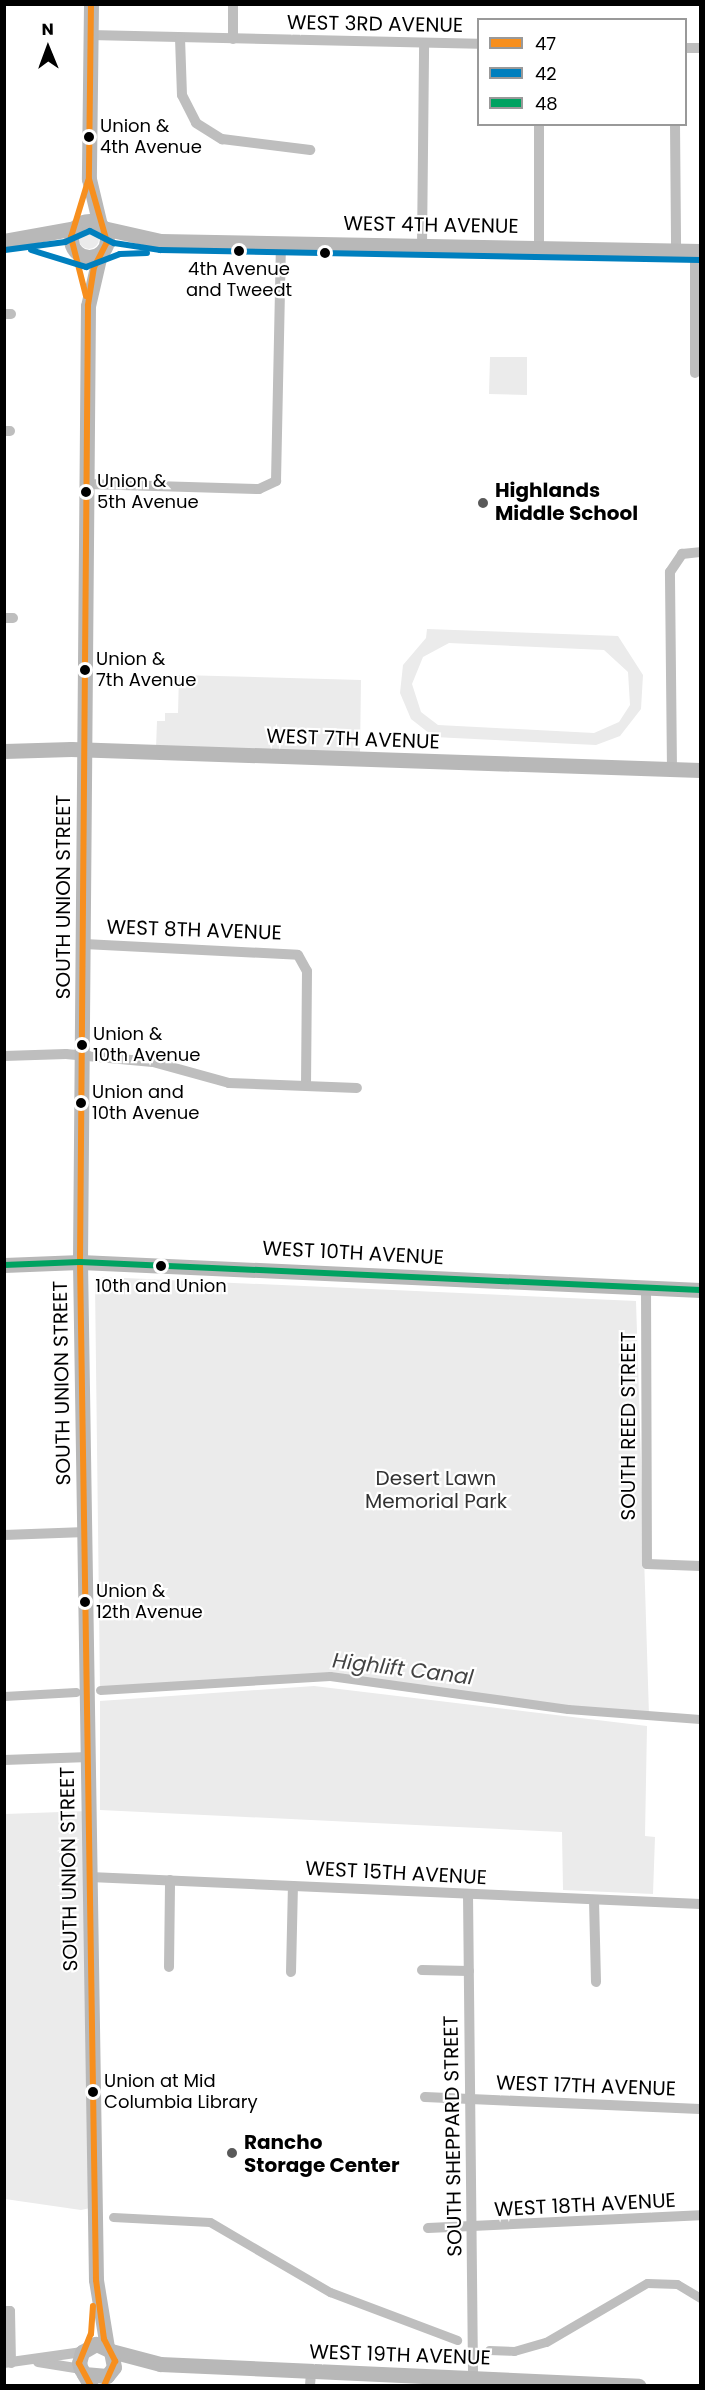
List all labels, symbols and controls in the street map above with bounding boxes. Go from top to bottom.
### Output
street label: WEST 3RD AVENUE [287,10,463,38]
north arrow [18,18,78,78]
text: N [41,18,54,41]
legend [477,18,687,126]
text: 47 [535,31,556,56]
text: 42 [535,61,557,86]
text: 48 [535,91,558,116]
place label: Union & 4th Avenue [100,116,202,158]
marker: Union & 4th Avenue [83,131,95,143]
street label: WEST 4TH AVENUE [343,211,519,239]
marker: 4th Avenue and Tweedt [233,245,245,257]
unlabelled marker [319,247,331,259]
place label: 4th Avenue and Tweedt [186,259,292,302]
place label: Union & 5th Avenue [97,471,199,514]
place label: Highlands Middle School [495,479,638,526]
marker: Union & 5th Avenue [80,486,92,498]
marker: Highlands Middle School [476,496,490,510]
place label: Union & 7th Avenue [96,649,196,692]
marker: Union & 7th Avenue [79,664,91,676]
street label: WEST 7TH AVENUE [266,724,440,754]
street label: SOUTH UNION STREET [51,795,75,999]
street label: WEST 8TH AVENUE [106,915,282,945]
place label: Union & 10th Avenue [93,1024,201,1066]
marker: Union & 10th Avenue [76,1039,88,1051]
place label: Union and 10th Avenue [92,1082,200,1124]
marker: Union and 10th Avenue [75,1097,87,1109]
street label: WEST 10TH AVENUE [262,1236,444,1270]
marker: 10th and Union [155,1260,167,1272]
place label: 10th and Union [95,1275,227,1297]
street label: SOUTH UNION STREET [48,1280,76,1486]
street label: SOUTH REED STREET [616,1331,640,1521]
park label: Desert Lawn Memorial Park [365,1467,507,1514]
place label: Union & 12th Avenue [96,1581,203,1624]
marker: Union & 12th Avenue [79,1596,91,1608]
water label: Highlift Canal [331,1648,475,1690]
street label: SOUTH UNION STREET [55,1766,83,1972]
street label: WEST 15TH AVENUE [305,1856,487,1890]
street label: SOUTH SHEPPARD STREET [439,2015,467,2257]
place label: Union at Mid Columbia Library [104,2071,258,2114]
street label: WEST 17TH AVENUE [496,2071,676,2101]
marker: Union at Mid Columbia Library [87,2086,99,2098]
place label: Rancho Storage Center [244,2130,399,2177]
marker: Rancho Storage Center [225,2146,239,2160]
street label: WEST 18TH AVENUE [494,2188,676,2222]
street label: WEST 19TH AVENUE [309,2340,491,2370]

